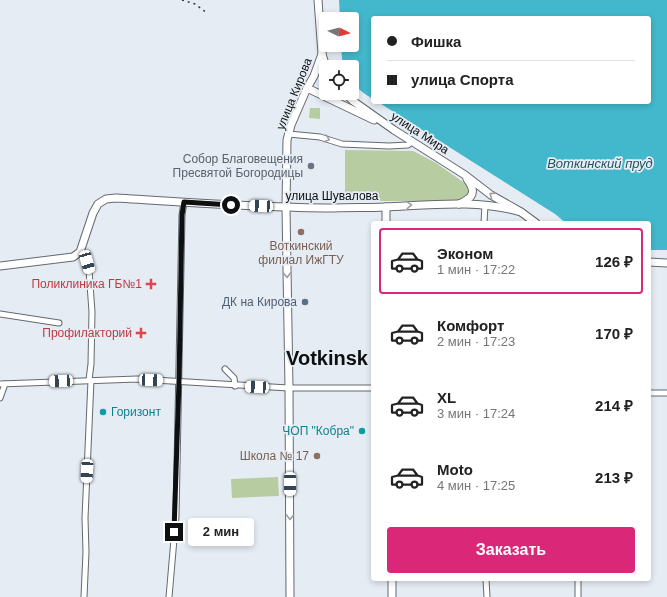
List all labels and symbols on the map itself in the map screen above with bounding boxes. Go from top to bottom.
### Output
north arrow [319,12,359,52]
street label: улица Кирова [273,56,315,132]
street label: улица Мира [388,109,452,157]
one-way arrow [323,135,330,143]
place label: Собор Благовещения Пресвятой Богородицы [173,152,303,180]
water label: Воткинский пруд [547,156,653,171]
marker: Собор Благовещения Пресвятой Богородицы [306,161,316,171]
street label: улица Шувалова [286,189,379,203]
one-way arrow [489,192,496,200]
route start [222,196,240,214]
car [249,199,273,213]
one-way arrow [406,201,412,210]
marker: Воткинский филиал ИжГТУ [296,227,306,237]
place label: Воткинский филиал ИжГТУ [258,239,344,267]
car [78,249,96,275]
one-way arrow [283,272,292,278]
place label: Поликлиника ГБ№1 [31,277,142,291]
marker: Поликлиника ГБ№1 [145,278,157,290]
place label: ДК на Кирова [222,295,297,309]
marker: ДК на Кирова [300,297,310,307]
place label: Профилакторий [42,326,132,340]
marker: Профилакторий [135,327,147,339]
district label: Votkinsk [286,347,369,369]
car [49,374,73,388]
car [139,374,163,386]
car [245,380,269,394]
place label: Горизонт [111,405,161,419]
marker: Горизонт [98,407,108,417]
place label: ЧОП "Кобра" [282,424,354,438]
marker: ЧОП "Кобра" [357,426,367,436]
place label: Школа № 17 [240,449,309,463]
marker: Школа № 17 [312,451,322,461]
car [80,459,94,483]
car [284,472,296,496]
one-way arrow [286,514,294,520]
callout: 2 мин [188,518,254,546]
route end [165,523,183,541]

